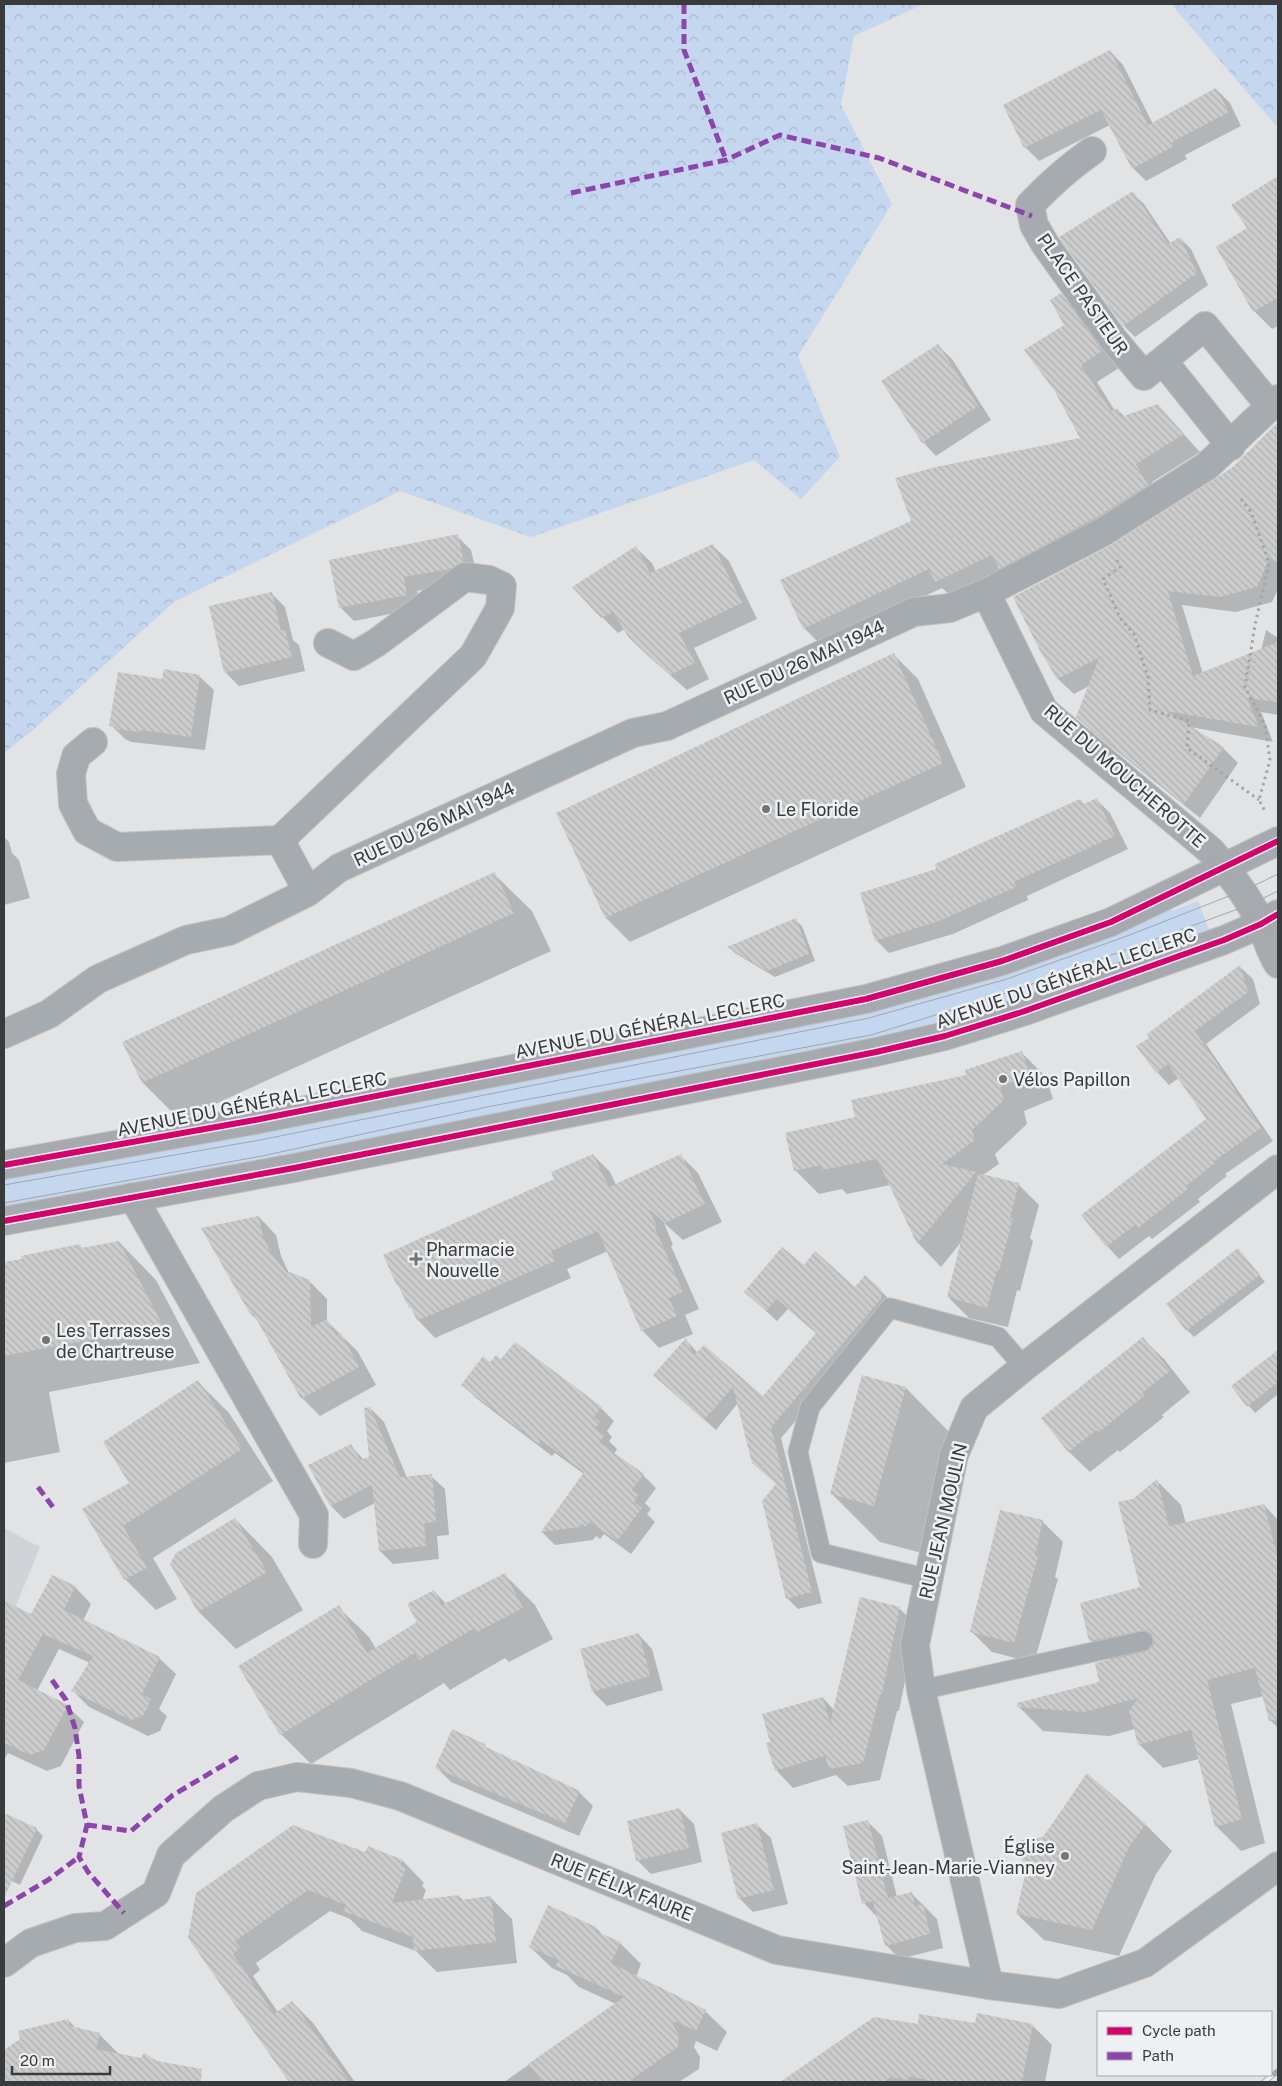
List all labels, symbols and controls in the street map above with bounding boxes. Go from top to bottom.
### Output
street label: PLACE PASTEUR [1033,229,1133,359]
street label: RUE DU 26 MAI 1944 [720,615,888,709]
street label: RUE DU MOUCHEROTTE [1040,700,1210,852]
street label: RUE DU 26 MAI 1944 [350,777,518,871]
place label: Le Floride [776,799,859,820]
marker: Le Floride [760,803,772,815]
street label: AVENUE DU GÉNÉRAL LECLERC [933,922,1199,1033]
street label: AVENUE DU GÉNÉRAL LECLERC [513,989,787,1062]
street label: AVENUE DU GÉNÉRAL LECLERC [115,1067,389,1140]
place label: Vélos Papillon [1013,1069,1130,1090]
marker: Vélos Papillon [997,1073,1009,1085]
place label: Pharmacie Nouvelle [426,1239,515,1281]
marker: Pharmacie Nouvelle [410,1253,422,1265]
place label: Les Terrasses de Chartreuse [56,1320,174,1362]
marker: Les Terrasses de Chartreuse [40,1334,52,1346]
street label: RUE JEAN MOULIN [915,1441,971,1601]
place label: Église Saint-Jean-Marie-Vianney [841,1835,1055,1878]
street label: RUE FÉLIX FAURE [548,1848,697,1925]
marker: Église Saint-Jean-Marie-Vianney [1059,1850,1071,1862]
legend [1097,2011,1272,2076]
text: Cycle path [1142,2022,1216,2039]
scale bar [12,2044,110,2076]
text: Path [1142,2047,1174,2064]
text: 20 m [20,2052,55,2069]

